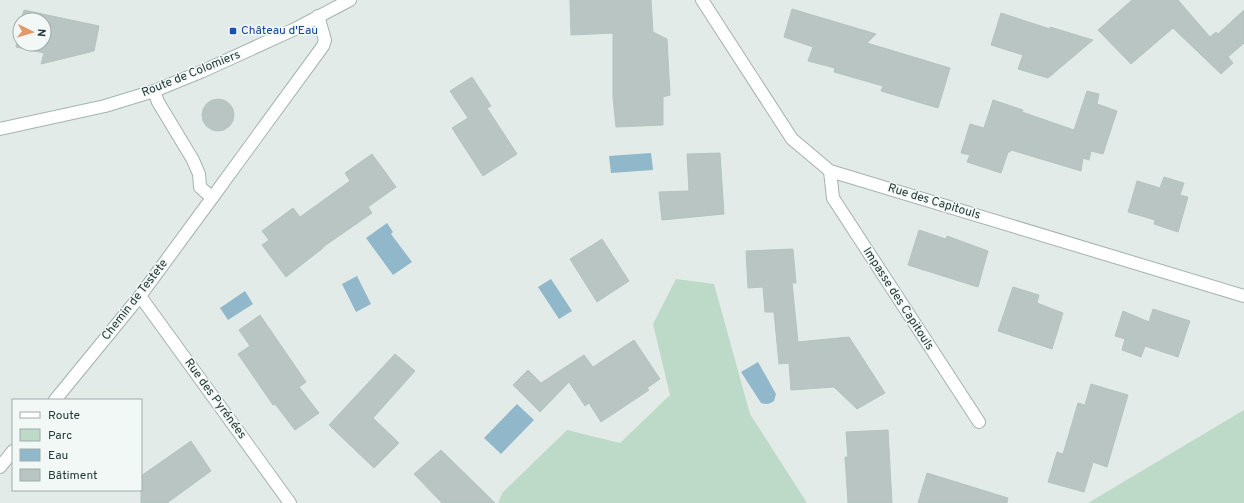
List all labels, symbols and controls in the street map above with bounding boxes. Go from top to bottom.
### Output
north arrow [12,12,52,52]
place label: Château d'Eau [241,23,318,39]
marker: Château d'Eau [228,26,238,36]
text: N [34,28,48,37]
street label: Route de Colomiers [139,47,243,101]
street label: Rue des Capitouls [886,180,982,224]
street label: Impasse des Capitouls [859,244,937,354]
street label: Chemin de Testete [98,256,172,344]
street label: Rue des Pyrénées [180,356,250,442]
legend [12,399,142,491]
text: Route [48,408,80,424]
text: Parc [48,428,72,444]
text: Eau [48,448,68,464]
text: Bâtiment [48,468,98,484]

